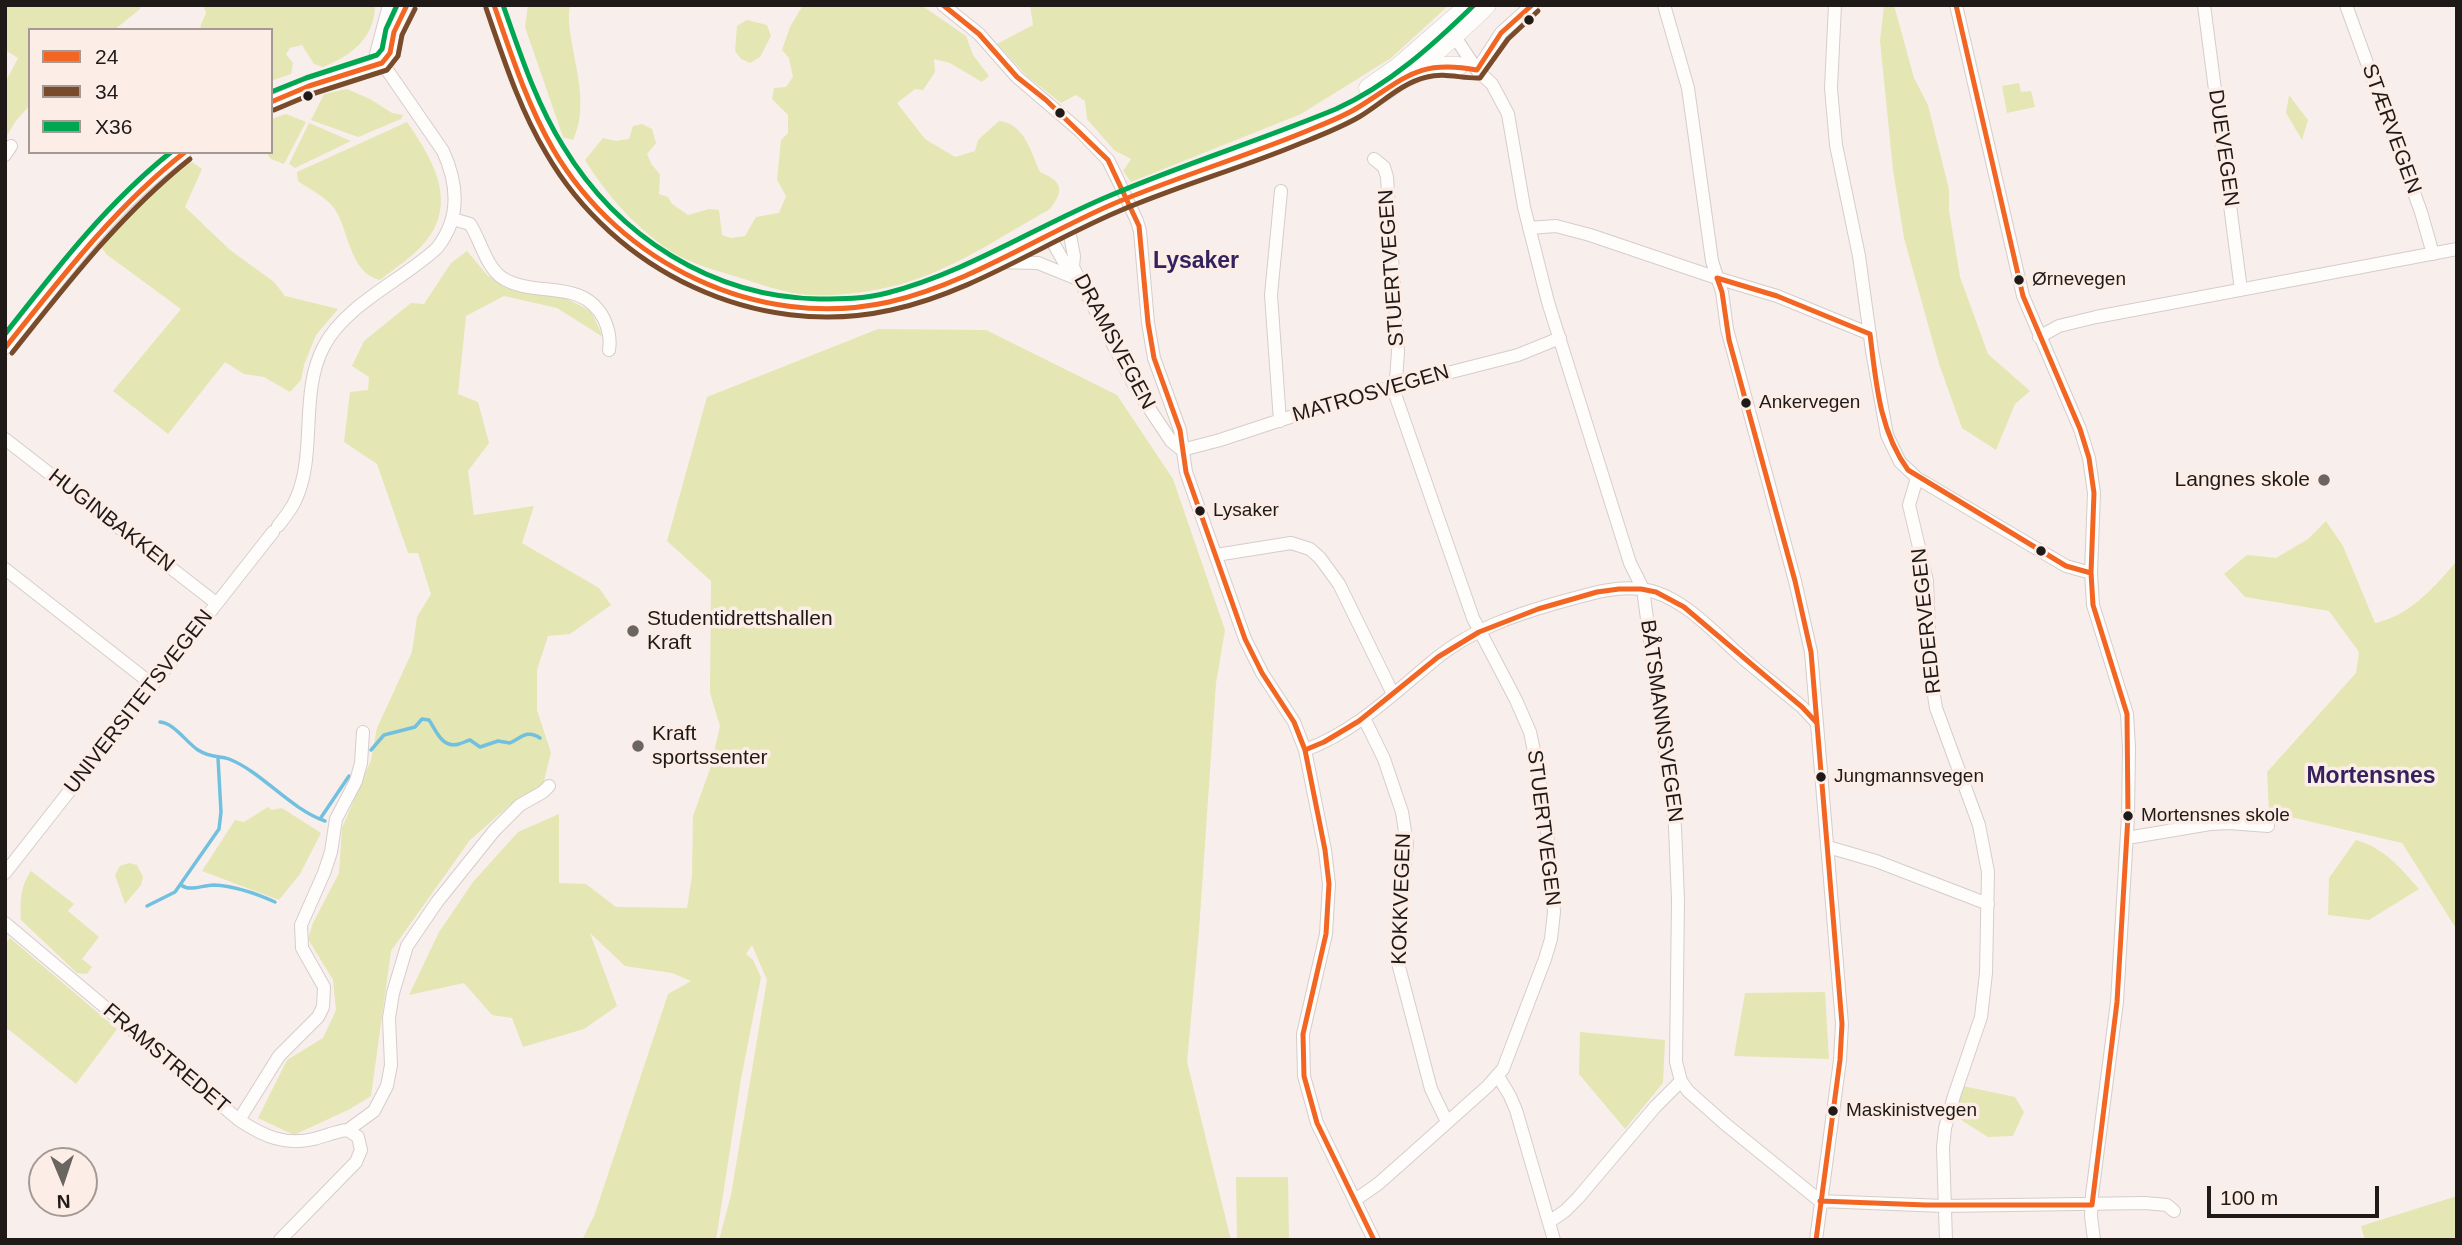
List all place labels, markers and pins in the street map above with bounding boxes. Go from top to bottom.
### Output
unlabelled marker [1522,13,1536,27]
unlabelled marker [301,89,315,103]
unlabelled marker [1053,106,1067,120]
place label: Ørnevegen [2032,269,2126,291]
marker: Ørnevegen [2012,273,2026,287]
place label: Ankervegen [1759,392,1860,414]
marker: Ankervegen [1739,396,1753,410]
place label: Langnes skole [2175,467,2310,493]
marker: Langnes skole [2316,472,2332,488]
place label: Lysaker [1213,500,1279,522]
marker: Lysaker [1193,504,1207,518]
unlabelled marker [2034,544,2048,558]
place label: Studentidrettshallen Kraft [647,606,833,656]
marker: Studentidrettshallen Kraft [625,623,641,639]
place label: Kraft sportssenter [652,721,768,771]
marker: Kraft sportssenter [630,738,646,754]
place label: Jungmannsvegen [1834,766,1984,788]
marker: Jungmannsvegen [1814,770,1828,784]
place label: Mortensnes skole [2141,805,2290,827]
marker: Mortensnes skole [2121,809,2135,823]
place label: Maskinistvegen [1846,1100,1977,1122]
marker: Maskinistvegen [1826,1104,1840,1118]

